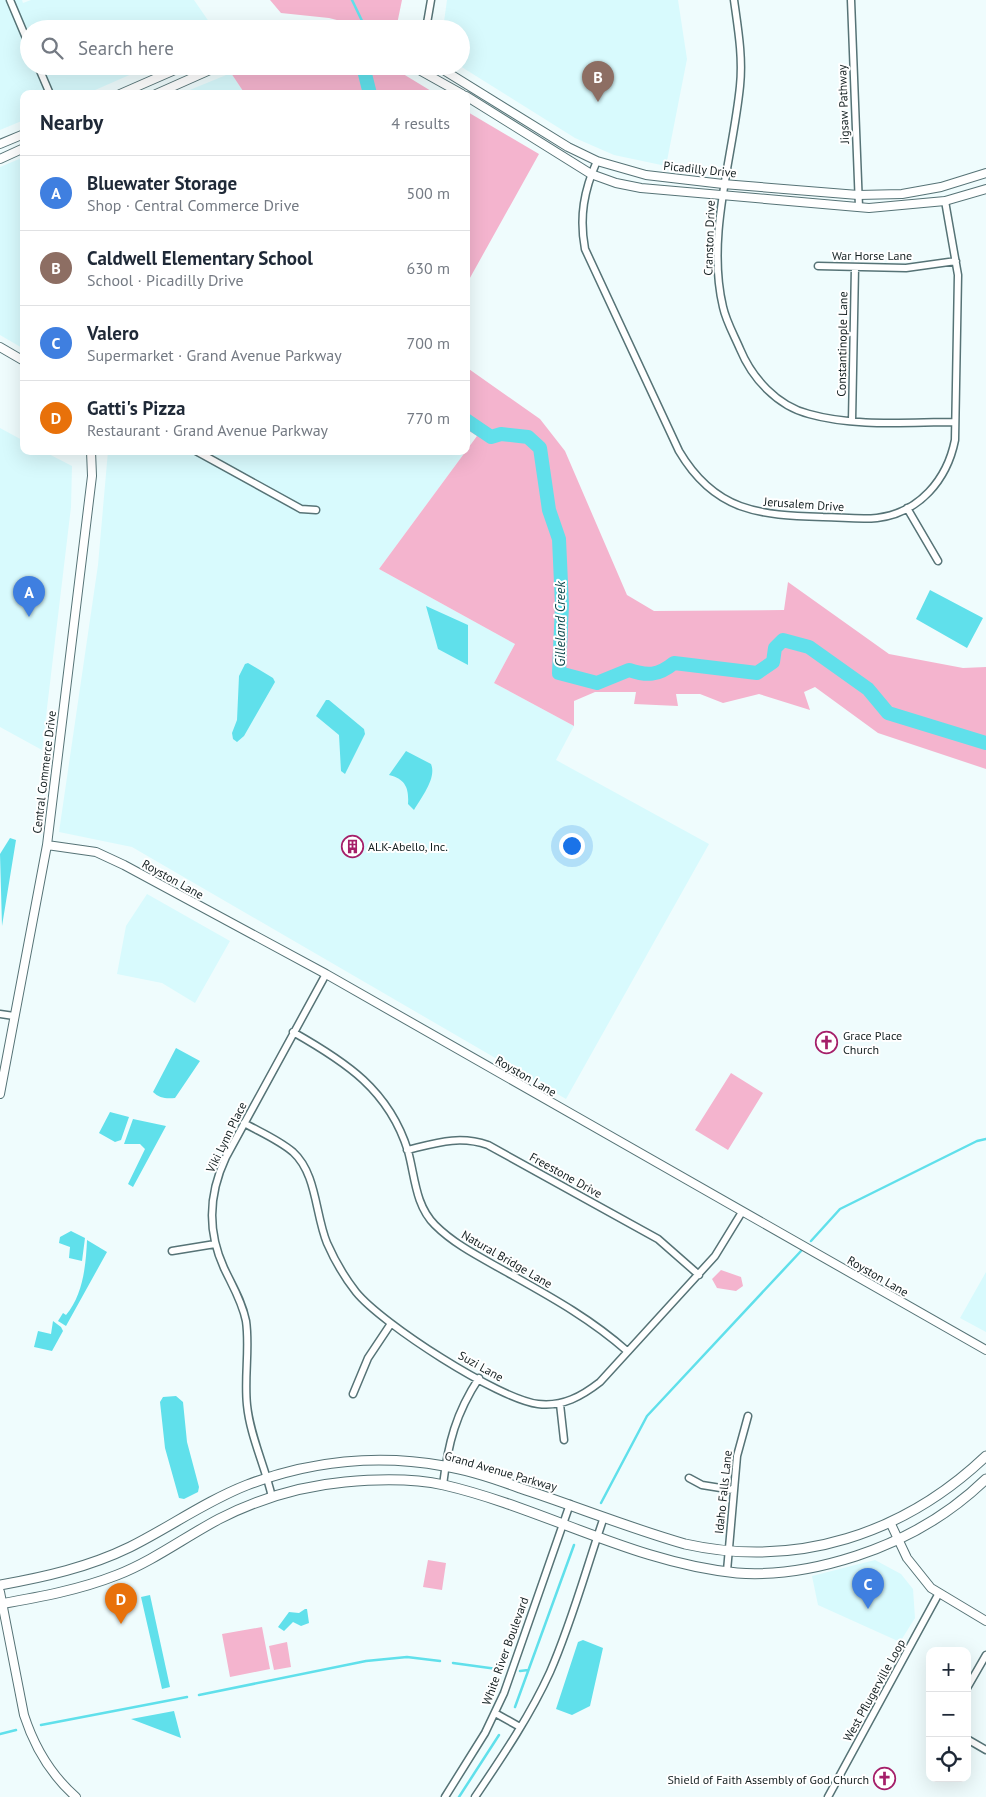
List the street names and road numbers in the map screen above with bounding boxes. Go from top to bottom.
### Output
street label: Jigsaw Pathway [834,64,852,145]
street label: Picadilly Drive [663,158,737,180]
street label: Cranston Drive [700,200,718,276]
street label: War Horse Lane [832,248,912,263]
street label: Constantinople Lane [834,291,850,397]
street label: Jerusalem Drive [762,494,845,514]
street label: Central Commerce Drive [29,710,59,834]
street label: Royston Lane [140,856,206,902]
street label: Royston Lane [493,1052,559,1100]
street label: Viki Lynn Place [202,1099,250,1176]
street label: Freestone Drive [527,1149,605,1201]
street label: Natural Bridge Lane [459,1227,555,1291]
street label: Royston Lane [845,1252,911,1300]
street label: Suzi Lane [456,1348,506,1384]
street label: Grand Avenue Parkway [443,1448,559,1494]
street label: Idaho Falls Lane [711,1449,735,1535]
street label: White River Boulevard [478,1595,532,1707]
street label: West Pflugerville Loop [840,1636,908,1744]

